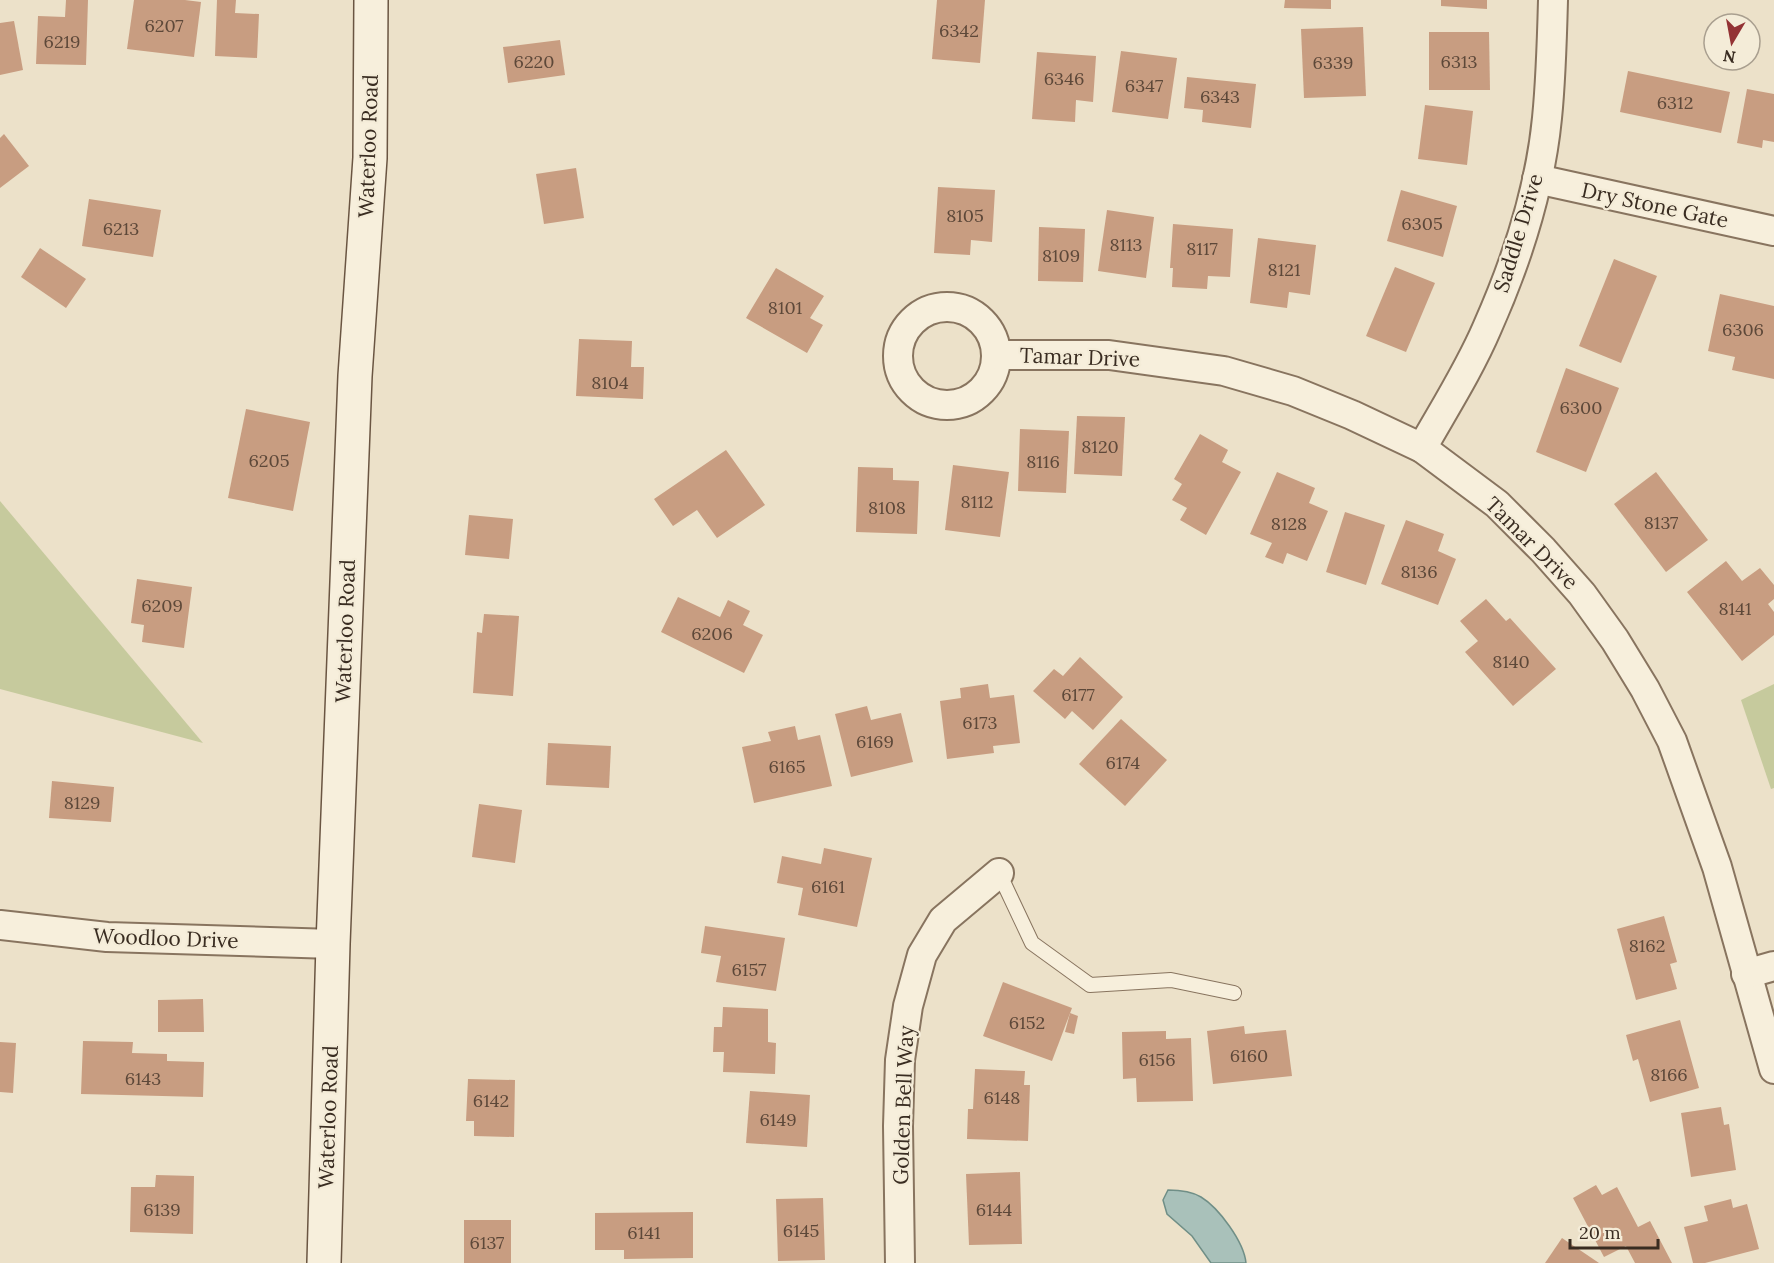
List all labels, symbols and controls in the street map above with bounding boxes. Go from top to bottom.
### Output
north arrow [1702,12,1762,72]
house number: 6207 [144,14,184,37]
house number: 6342 [939,19,979,42]
house number: 6219 [43,30,81,53]
text: N [1722,46,1737,68]
house number: 6220 [514,50,554,73]
house number: 6313 [1440,50,1478,73]
house number: 6339 [1313,51,1353,74]
house number: 6346 [1044,67,1084,90]
street label: Waterloo Road [352,74,384,218]
house number: 6347 [1125,74,1163,97]
house number: 6343 [1200,85,1240,108]
house number: 6312 [1657,91,1693,114]
street label: Saddle Drive [1487,170,1549,296]
street label: Dry Stone Gate [1579,176,1731,234]
house number: 8105 [946,204,984,227]
house number: 6305 [1401,212,1443,235]
house number: 6213 [103,217,139,240]
house number: 8113 [1109,233,1143,256]
house number: 8117 [1186,237,1218,260]
house number: 8109 [1042,244,1080,267]
house number: 8121 [1268,258,1300,281]
house number: 8101 [768,296,802,319]
house number: 6306 [1722,318,1764,341]
street label: Tamar Drive [1019,341,1141,373]
house number: 8104 [591,371,629,394]
house number: 6300 [1560,396,1602,419]
house number: 8120 [1081,435,1119,458]
house number: 6205 [248,449,290,472]
house number: 8116 [1026,450,1060,473]
house number: 8112 [961,490,993,513]
street label: Tamar Drive [1480,491,1584,595]
house number: 8108 [868,496,906,519]
house number: 8137 [1644,511,1678,534]
house number: 8128 [1271,512,1307,535]
street label: Waterloo Road [329,559,361,703]
house number: 8136 [1400,560,1438,583]
house number: 6209 [141,594,183,617]
house number: 8141 [1719,597,1751,620]
house number: 6206 [691,622,733,645]
house number: 8140 [1492,650,1530,673]
house number: 6177 [1061,683,1095,706]
house number: 6173 [962,711,998,734]
house number: 6169 [856,730,894,753]
house number: 6174 [1106,751,1141,774]
house number: 6165 [768,755,806,778]
house number: 8129 [64,791,100,814]
house number: 6161 [811,875,845,898]
street label: Woodloo Drive [93,922,239,954]
house number: 8162 [1629,934,1665,957]
house number: 6157 [731,958,767,981]
house number: 6152 [1009,1011,1045,1034]
street label: Golden Bell Way [887,1025,919,1185]
house number: 6160 [1230,1044,1268,1067]
street label: Waterloo Road [312,1045,344,1189]
house number: 6156 [1138,1048,1176,1071]
house number: 8166 [1650,1063,1688,1086]
house number: 6143 [125,1067,161,1090]
house number: 6148 [984,1086,1020,1109]
house number: 6142 [473,1089,509,1112]
house number: 6149 [759,1108,797,1131]
house number: 6139 [143,1198,181,1221]
house number: 6144 [976,1198,1012,1221]
scale bar [1570,1212,1658,1250]
house number: 6145 [783,1219,819,1242]
house number: 6141 [627,1221,661,1244]
text: 20 m [1579,1221,1621,1244]
house number: 6137 [470,1231,504,1254]

